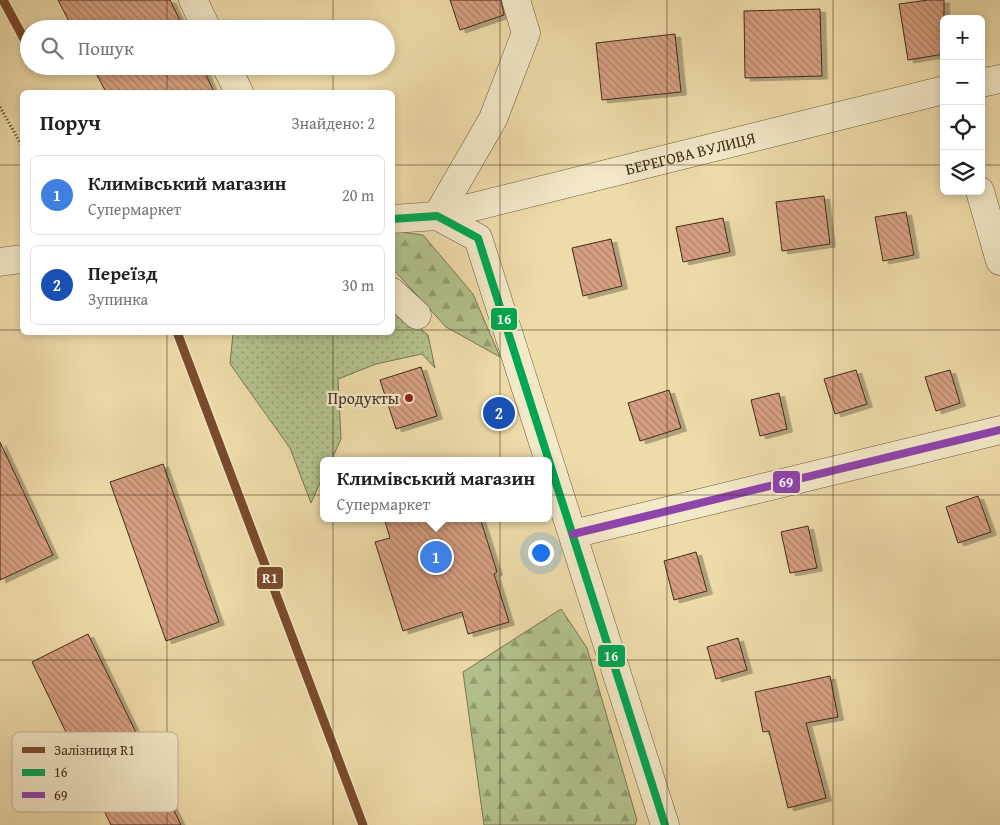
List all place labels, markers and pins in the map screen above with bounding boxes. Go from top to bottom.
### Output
place label: Продукты [328,386,399,410]
marker: Продукты [403,392,415,404]
pin: 2 [483,394,515,432]
pin: 1 [420,538,452,576]

